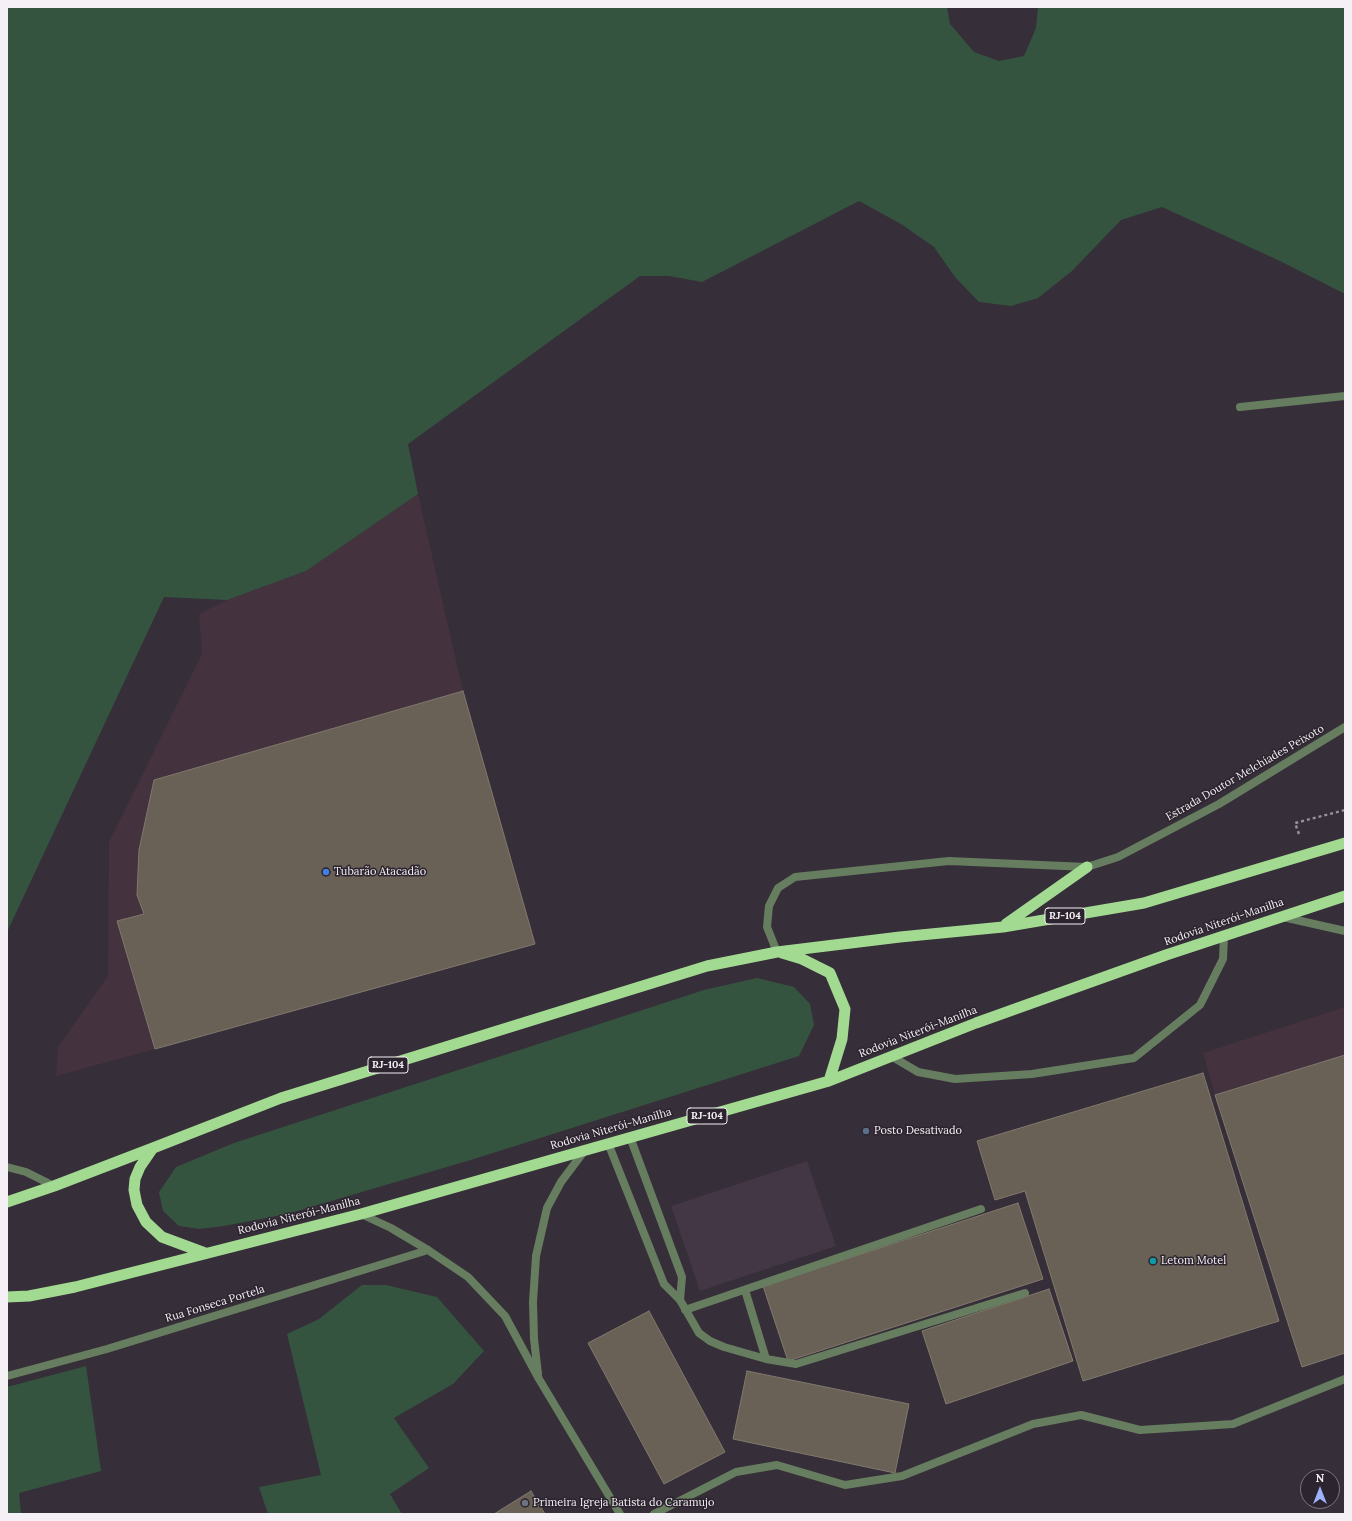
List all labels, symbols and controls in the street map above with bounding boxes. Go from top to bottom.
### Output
street label: Estrada Doutor Melchíades Peixoto [1164,722,1326,824]
place label: Tubarão Atacadão [334,865,426,879]
marker: Tubarão Atacadão [321,867,331,877]
street label: Rodovia Niterói-Manilha [1163,895,1285,949]
road number: RJ-104 [1045,908,1085,924]
street label: Rodovia Niterói-Manilha [857,1003,979,1061]
road number: RJ-104 [368,1057,408,1073]
street label: Rodovia Niterói-Manilha [549,1105,673,1153]
road number: RJ-104 [687,1108,727,1124]
place label: Posto Desativado [874,1124,962,1138]
marker: Posto Desativado [861,1126,871,1136]
street label: Rodovia Niterói-Manilha [237,1194,361,1238]
place label: Letom Motel [1161,1254,1226,1268]
marker: Letom Motel [1148,1256,1158,1266]
street label: Rua Fonseca Portela [164,1283,266,1325]
north arrow [1300,1469,1340,1509]
text: N [1316,1471,1324,1485]
place label: Primeira Igreja Batista do Caramujo [533,1496,714,1510]
marker: Primeira Igreja Batista do Caramujo [520,1498,530,1508]

